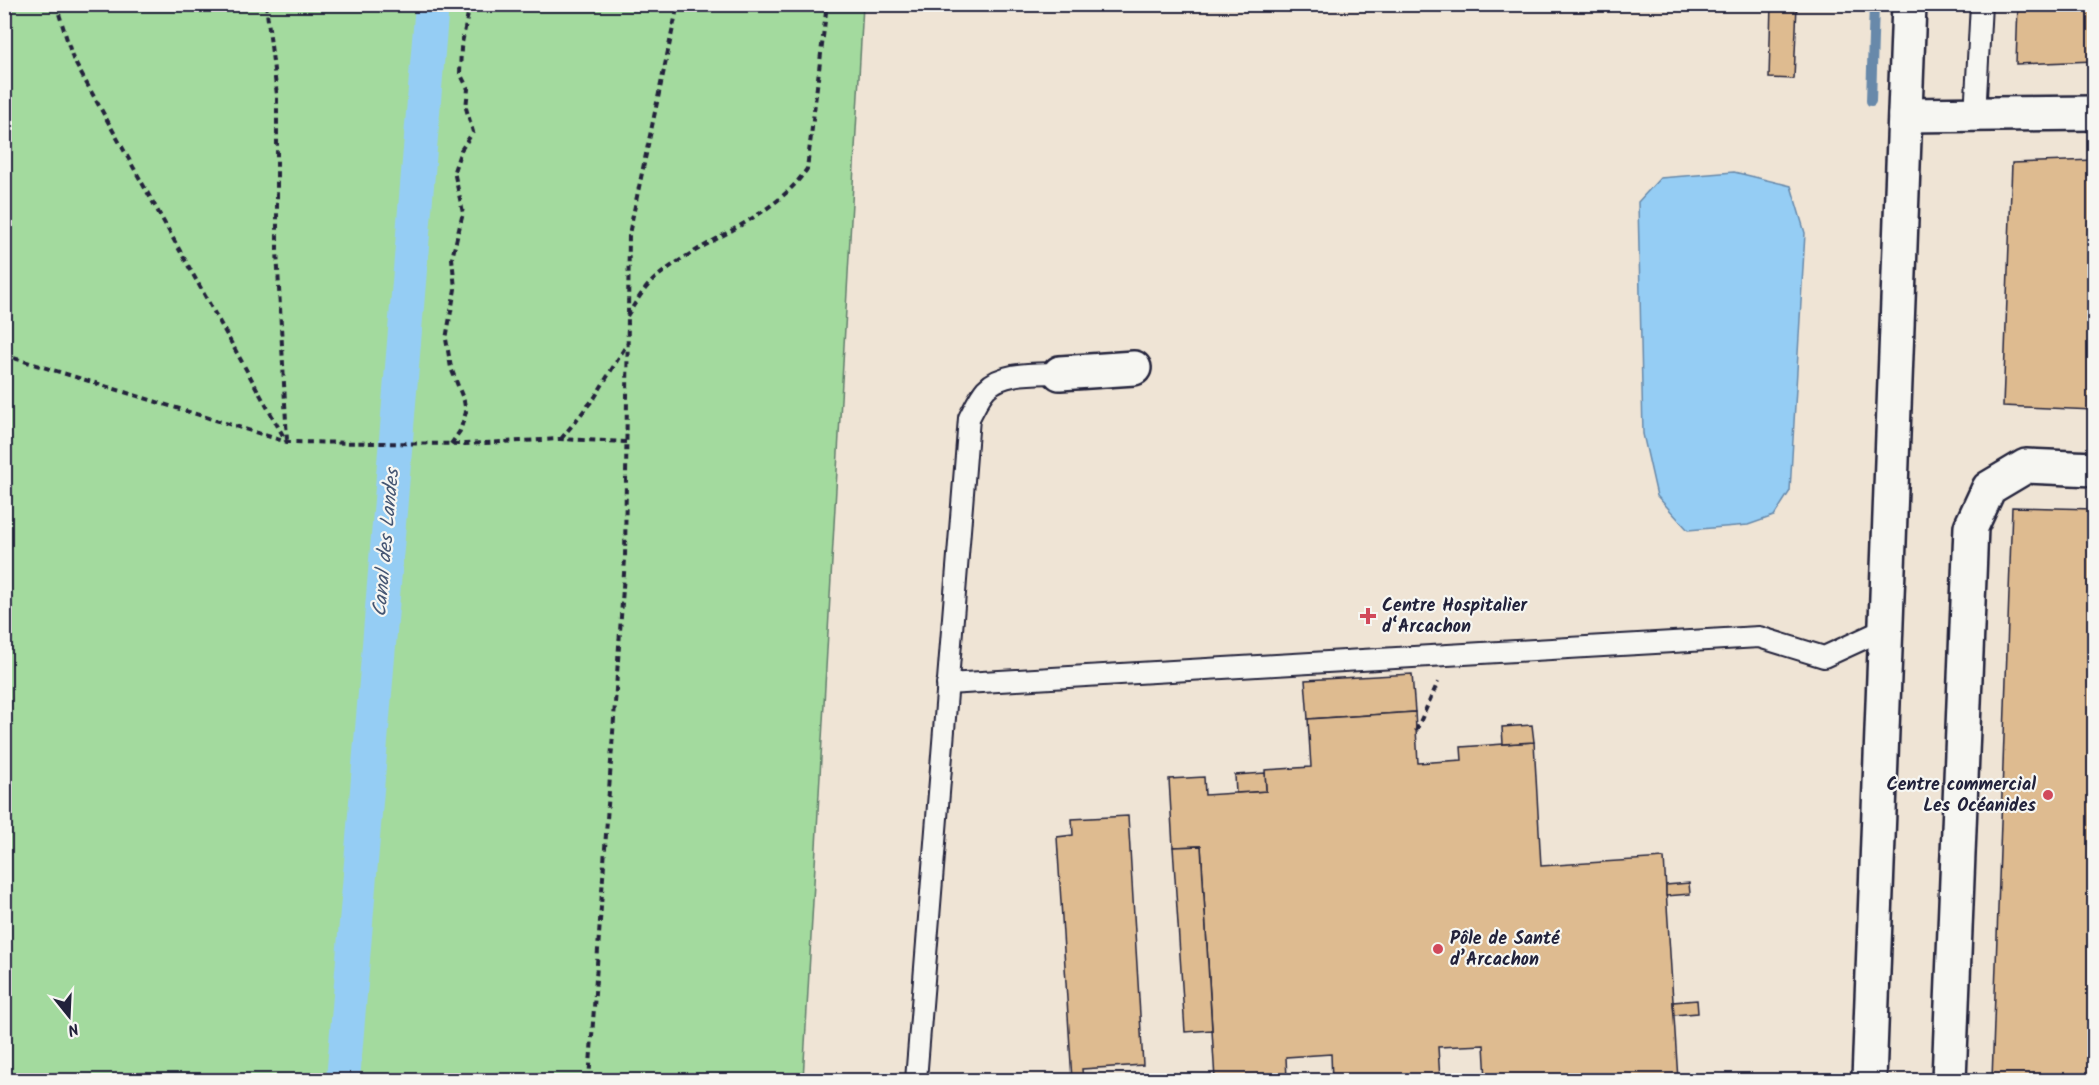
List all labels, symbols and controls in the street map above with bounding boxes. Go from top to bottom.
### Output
water label: Canal des Landes [365,465,410,618]
place label: Centre Hospitalier d‘Arcachon [1382,592,1528,642]
marker: Centre Hospitalier d‘Arcachon [1359,607,1377,625]
place label: Centre commercial Les Océanides [1887,771,2037,821]
marker: Centre commercial Les Océanides [2041,788,2055,802]
place label: Pôle de Santé d’Arcachon [1450,925,1560,975]
marker: Pôle de Santé d’Arcachon [1431,942,1445,956]
north arrow [39,986,99,1046]
text: N [65,1015,82,1042]

